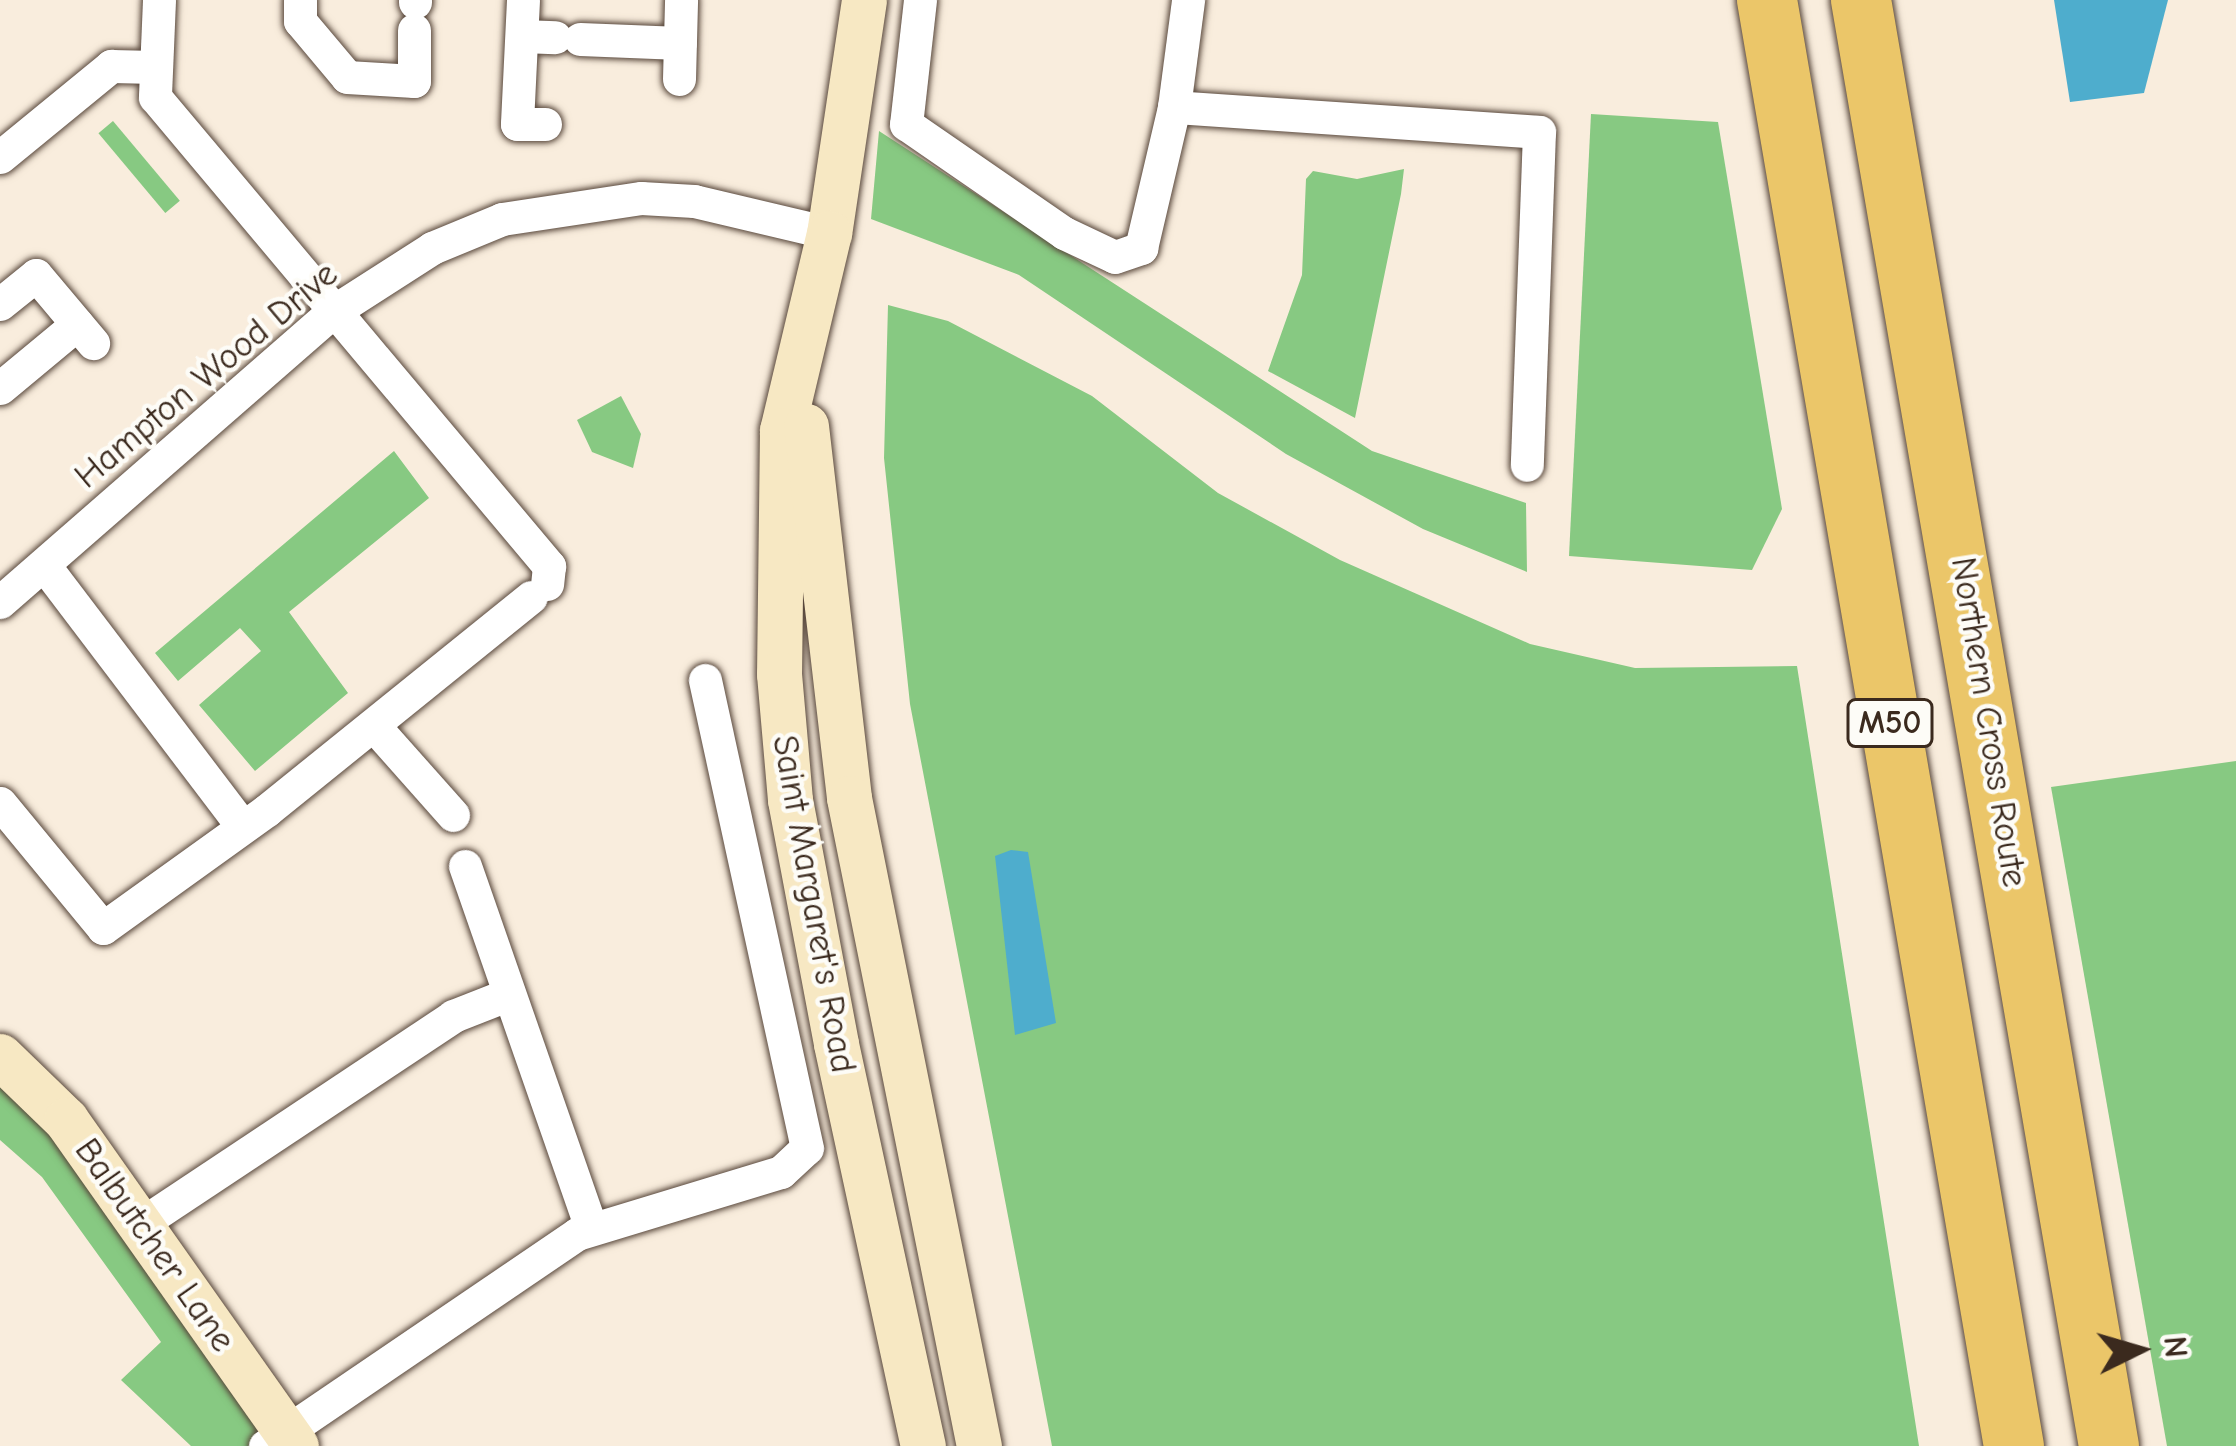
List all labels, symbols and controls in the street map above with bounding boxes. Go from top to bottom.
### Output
street label: Hampton Wood Drive [66,252,346,498]
street label: Northern Cross Route [1942,554,2036,890]
road number: M50 [1845,696,1935,750]
street label: Saint Margaret's Road [763,732,865,1076]
street label: Balbutcher Lane [65,1130,245,1360]
north arrow [2080,1290,2200,1410]
text: N [2156,1334,2196,1359]

